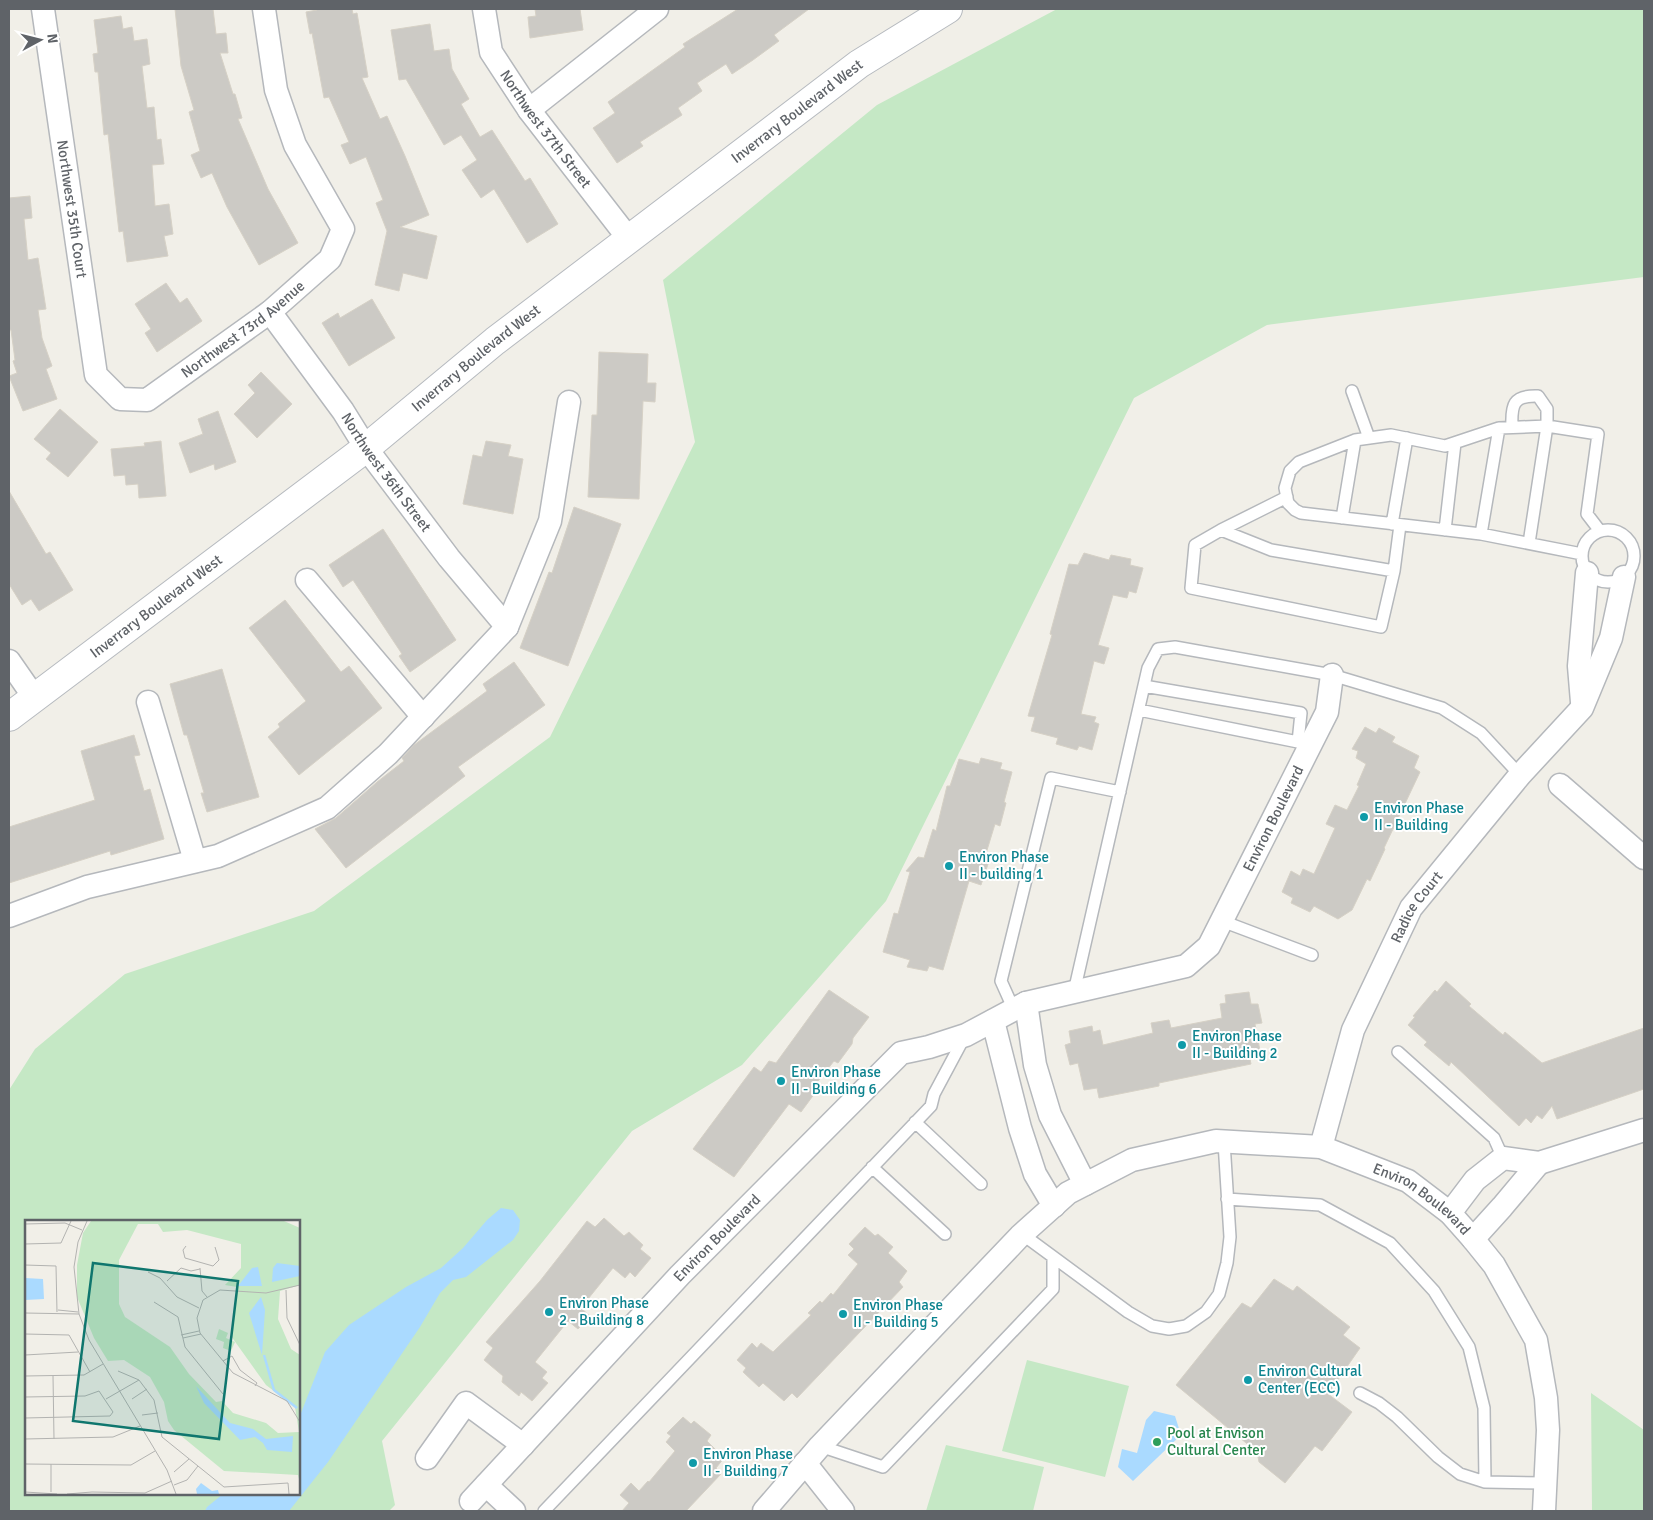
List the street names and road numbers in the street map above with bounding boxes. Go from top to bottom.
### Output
street label: Inverrary Boulevard West [728,55,866,167]
street label: Northwest 37th Street [496,66,595,192]
street label: Northwest 35th Court [53,139,91,279]
street label: Northwest 73rd Avenue [178,277,308,382]
street label: Inverrary Boulevard West [408,301,544,416]
street label: Northwest 36th Street [337,409,435,535]
street label: Inverrary Boulevard West [86,551,226,662]
street label: Environ Boulevard [1239,763,1307,875]
street label: Radice Court [1387,868,1446,946]
street label: Environ Boulevard [1370,1159,1474,1239]
street label: Environ Boulevard [669,1190,764,1285]

